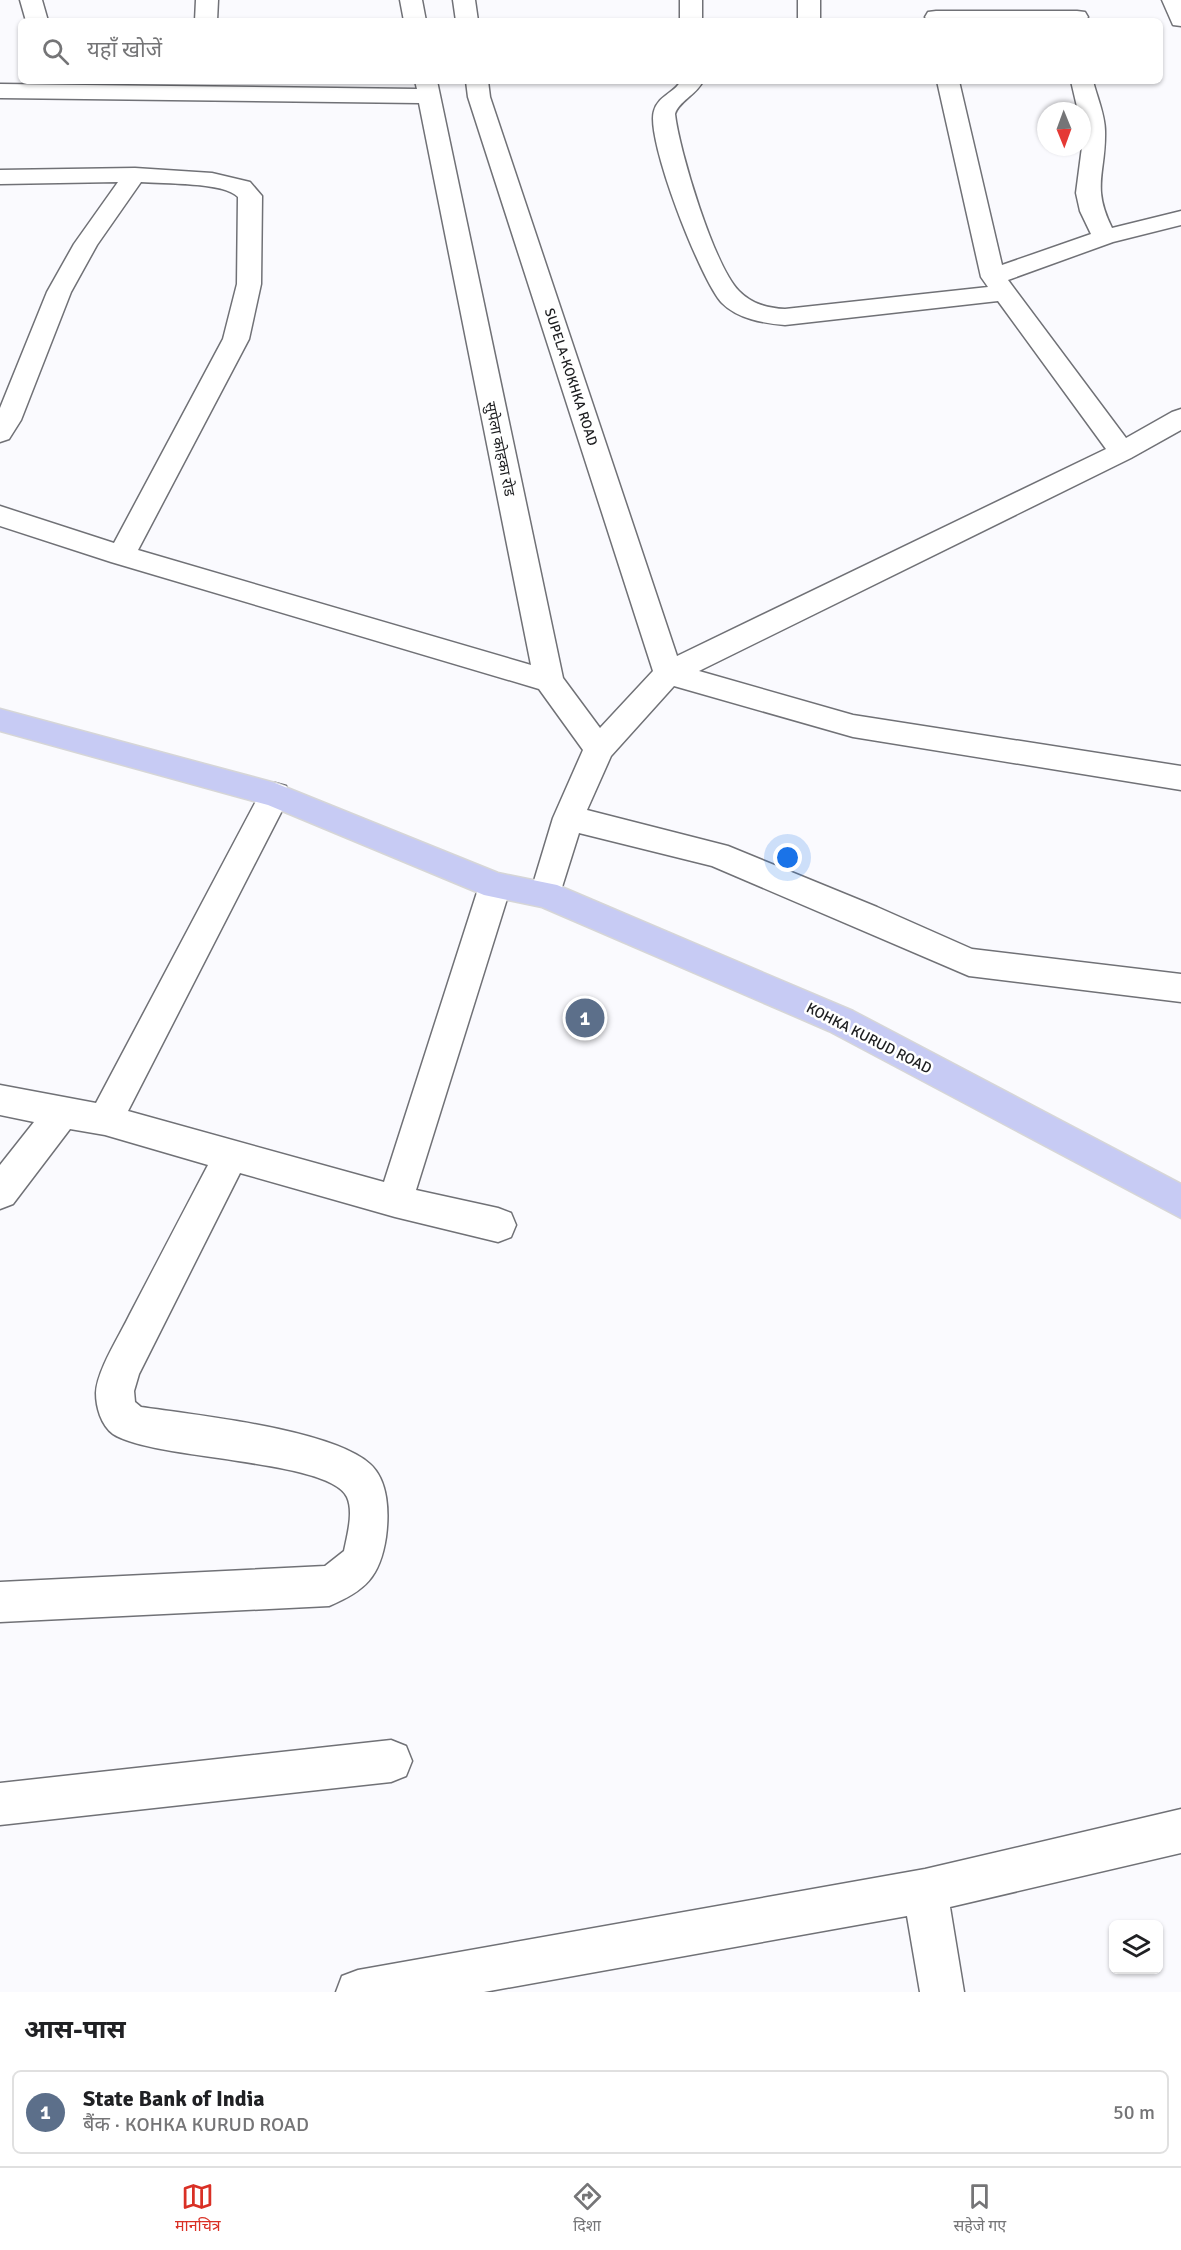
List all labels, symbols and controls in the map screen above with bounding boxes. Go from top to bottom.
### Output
search box [18,18,1163,84]
icon: search [39,35,72,68]
text: यहाँ खोजें [87,36,162,63]
north arrow [1037,102,1091,156]
street label: SUPELA-KOKHKA ROAD [541,306,601,448]
street label: सुपेला कोहका रोड [480,400,519,499]
your location [773,843,802,872]
pin: 1 [566,996,604,1040]
street label: KOHKA KURUD ROAD [803,999,935,1077]
map controls [1109,1920,1163,1974]
button: layers [1109,1920,1163,1974]
text: आस-पास [24,2014,126,2046]
text: State Bank of India [83,2085,265,2112]
text: 1 [40,2100,51,2125]
text: 50 m [1113,2100,1155,2125]
text: बैंक · KOHKA KURUD ROAD [83,2112,309,2137]
tab: मानचित्र [175,2180,221,2238]
tab: दिशा [571,2180,604,2238]
tab: सहेजे गए [953,2180,1006,2238]

